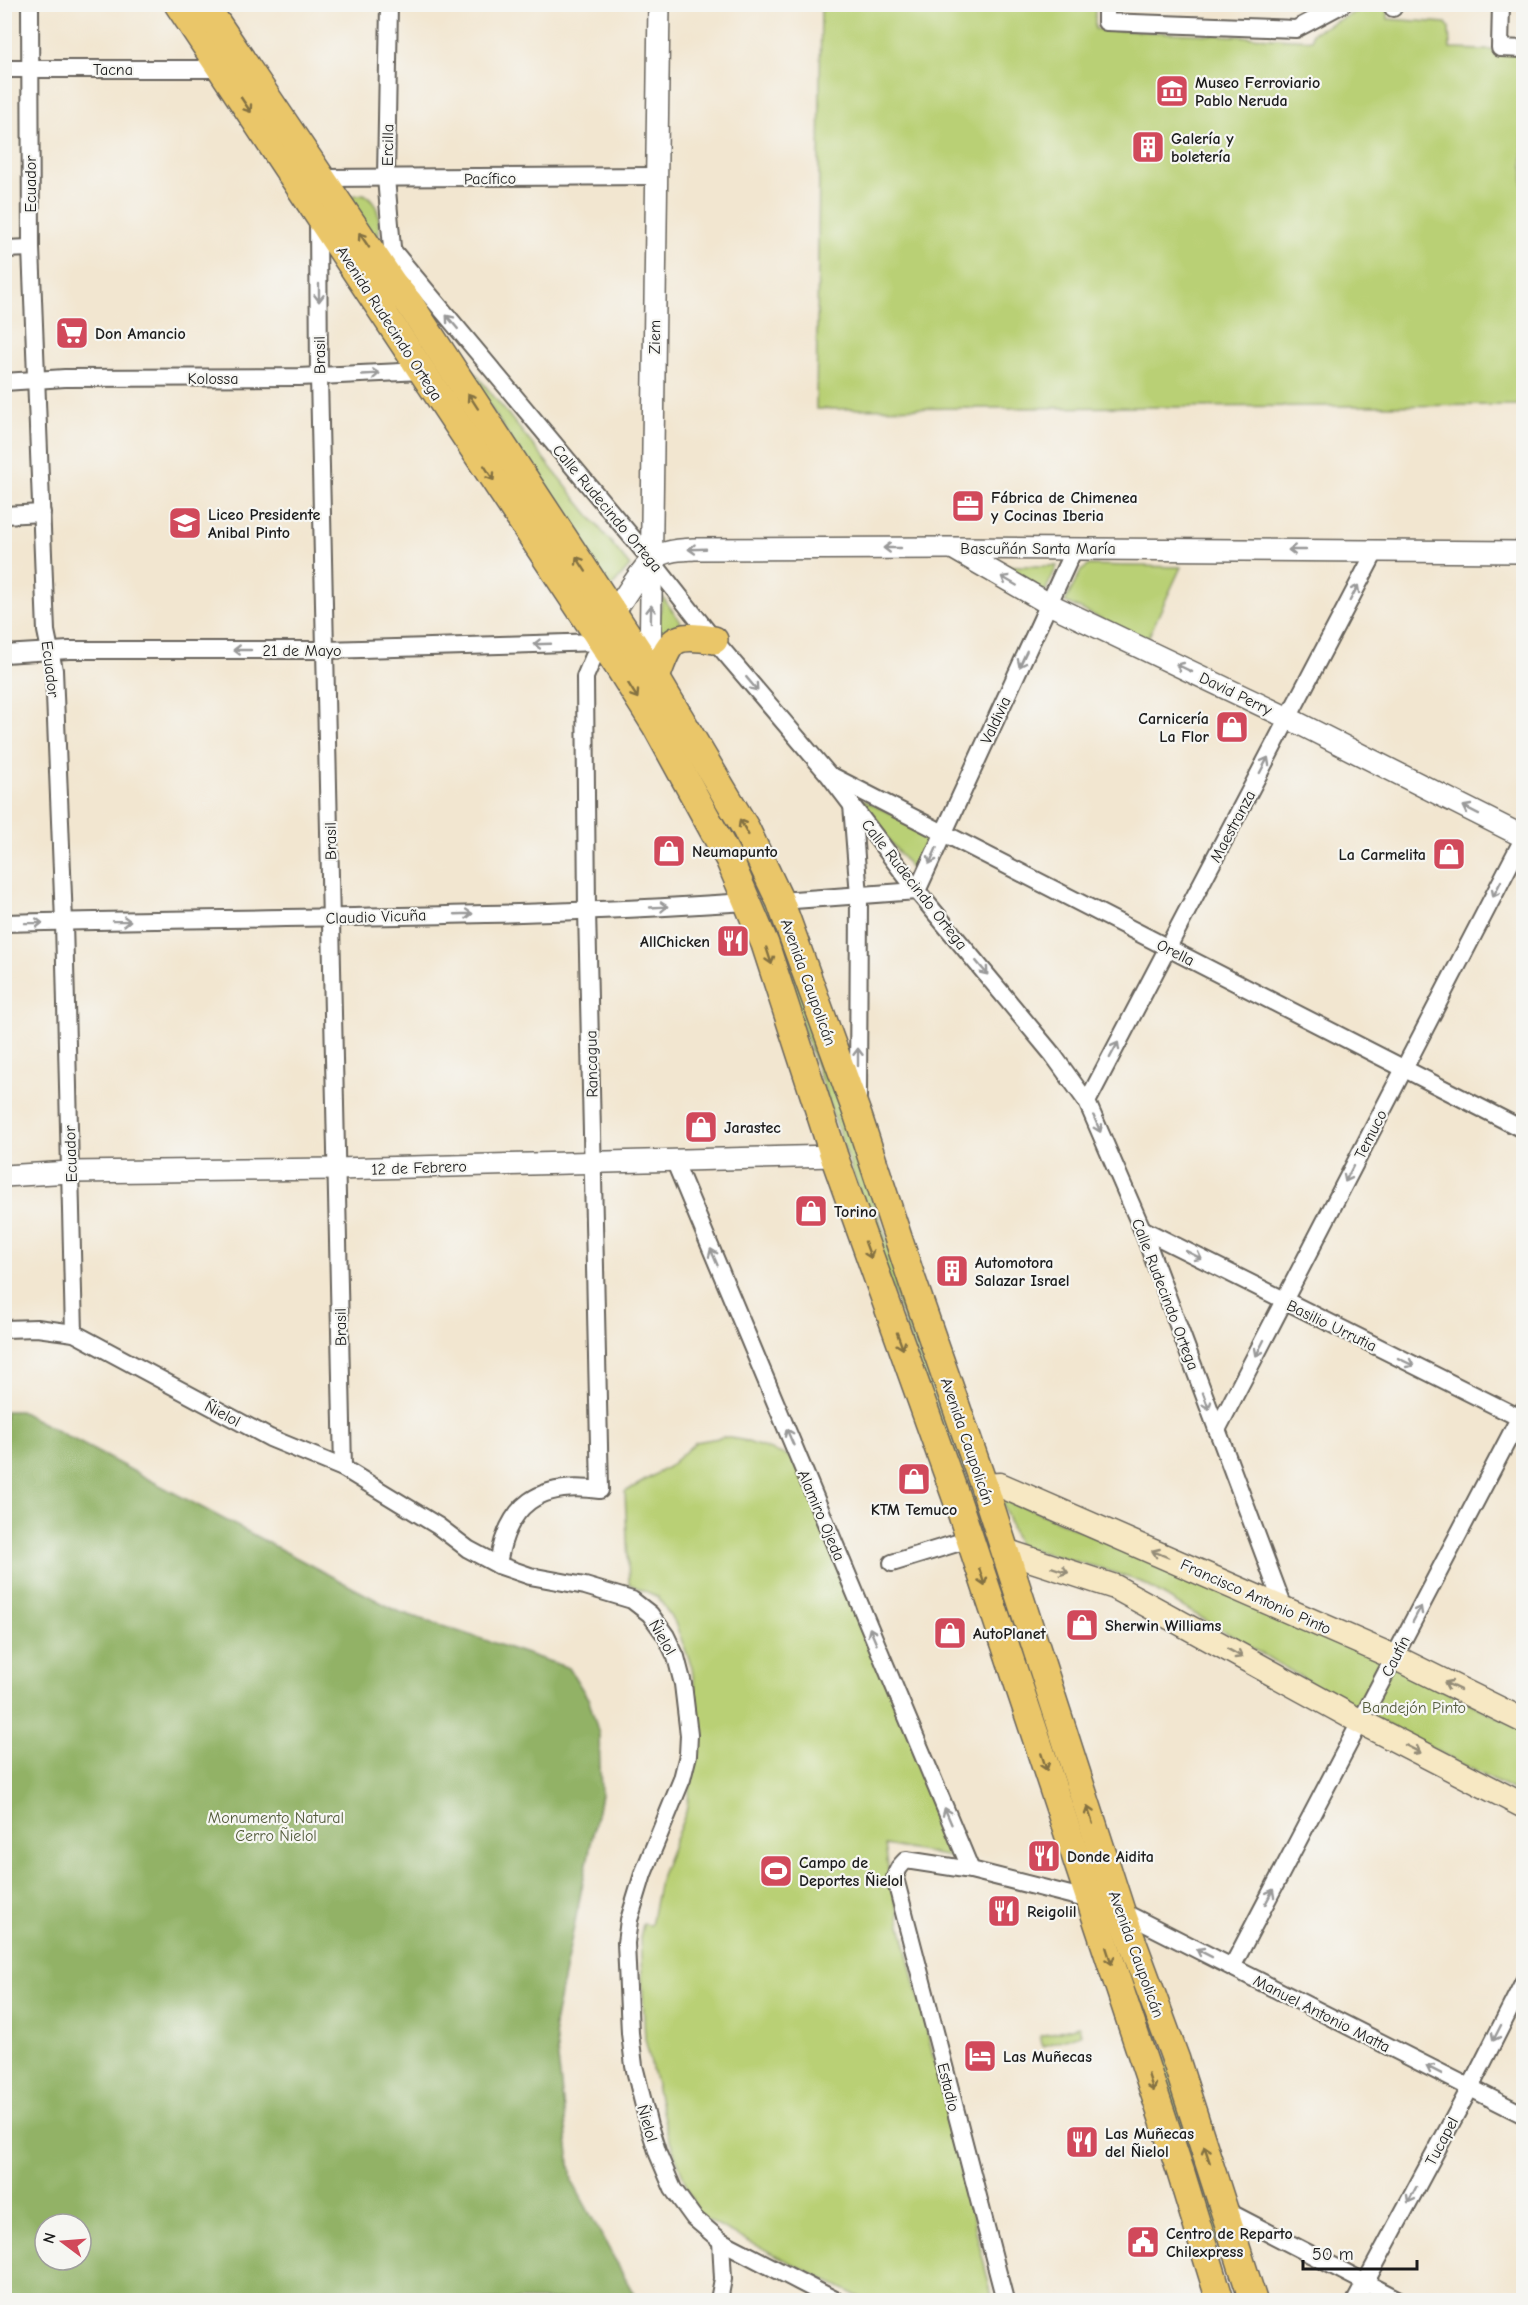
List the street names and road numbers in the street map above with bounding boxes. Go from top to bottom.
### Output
street label: Tacna [93,61,133,79]
street label: Ercilla [379,124,397,166]
street label: Ecuador [22,155,40,213]
street label: Pacífico [464,170,516,188]
street label: Avenida Rudecindo Ortega [332,243,446,404]
street label: Ziem [646,320,664,354]
street label: Brasil [311,336,329,374]
street label: Kolossa [188,370,238,388]
street label: Calle Rudecindo Ortega [549,441,666,576]
street label: Bascuñán Santa María [960,540,1116,558]
street label: Ecuador [38,640,62,699]
street label: 21 de Mayo [263,642,341,660]
street label: David Perry [1196,669,1276,720]
street label: Valdivia [977,694,1015,747]
street label: Maestranza [1206,787,1259,866]
street label: Calle Rudecindo Ortega [858,816,971,953]
street label: Brasil [322,822,340,860]
street label: Claudio Vicuña [325,906,427,928]
street label: Avenida Caupolicán [777,917,839,1048]
street label: Orella [1154,936,1197,970]
street label: Rancagua [582,1030,602,1098]
street label: Temuco [1351,1107,1391,1162]
street label: Ecuador [61,1124,81,1183]
street label: 12 de Febrero [371,1157,467,1179]
street label: Calle Rudecindo Ortega [1128,1216,1202,1373]
street label: Basilio Urrutia [1284,1296,1379,1355]
street label: Brasil [332,1308,350,1346]
street label: Avenida Caupolicán [937,1375,997,1507]
street label: Ñielol [202,1397,243,1431]
street label: Alamiro Ojeda [794,1467,848,1563]
street label: Francisco Antonio Pinto [1178,1556,1334,1638]
street label: Ñielol [645,1617,679,1658]
street label: Cautín [1378,1633,1414,1680]
street label: Avenida Caupolicán [1105,1889,1167,2020]
street label: Manuel Antonio Matta [1250,1972,1393,2056]
street label: Estadio [933,2061,963,2113]
street label: Ñielol [633,2103,661,2144]
street label: Tucapel [1422,2114,1462,2169]

